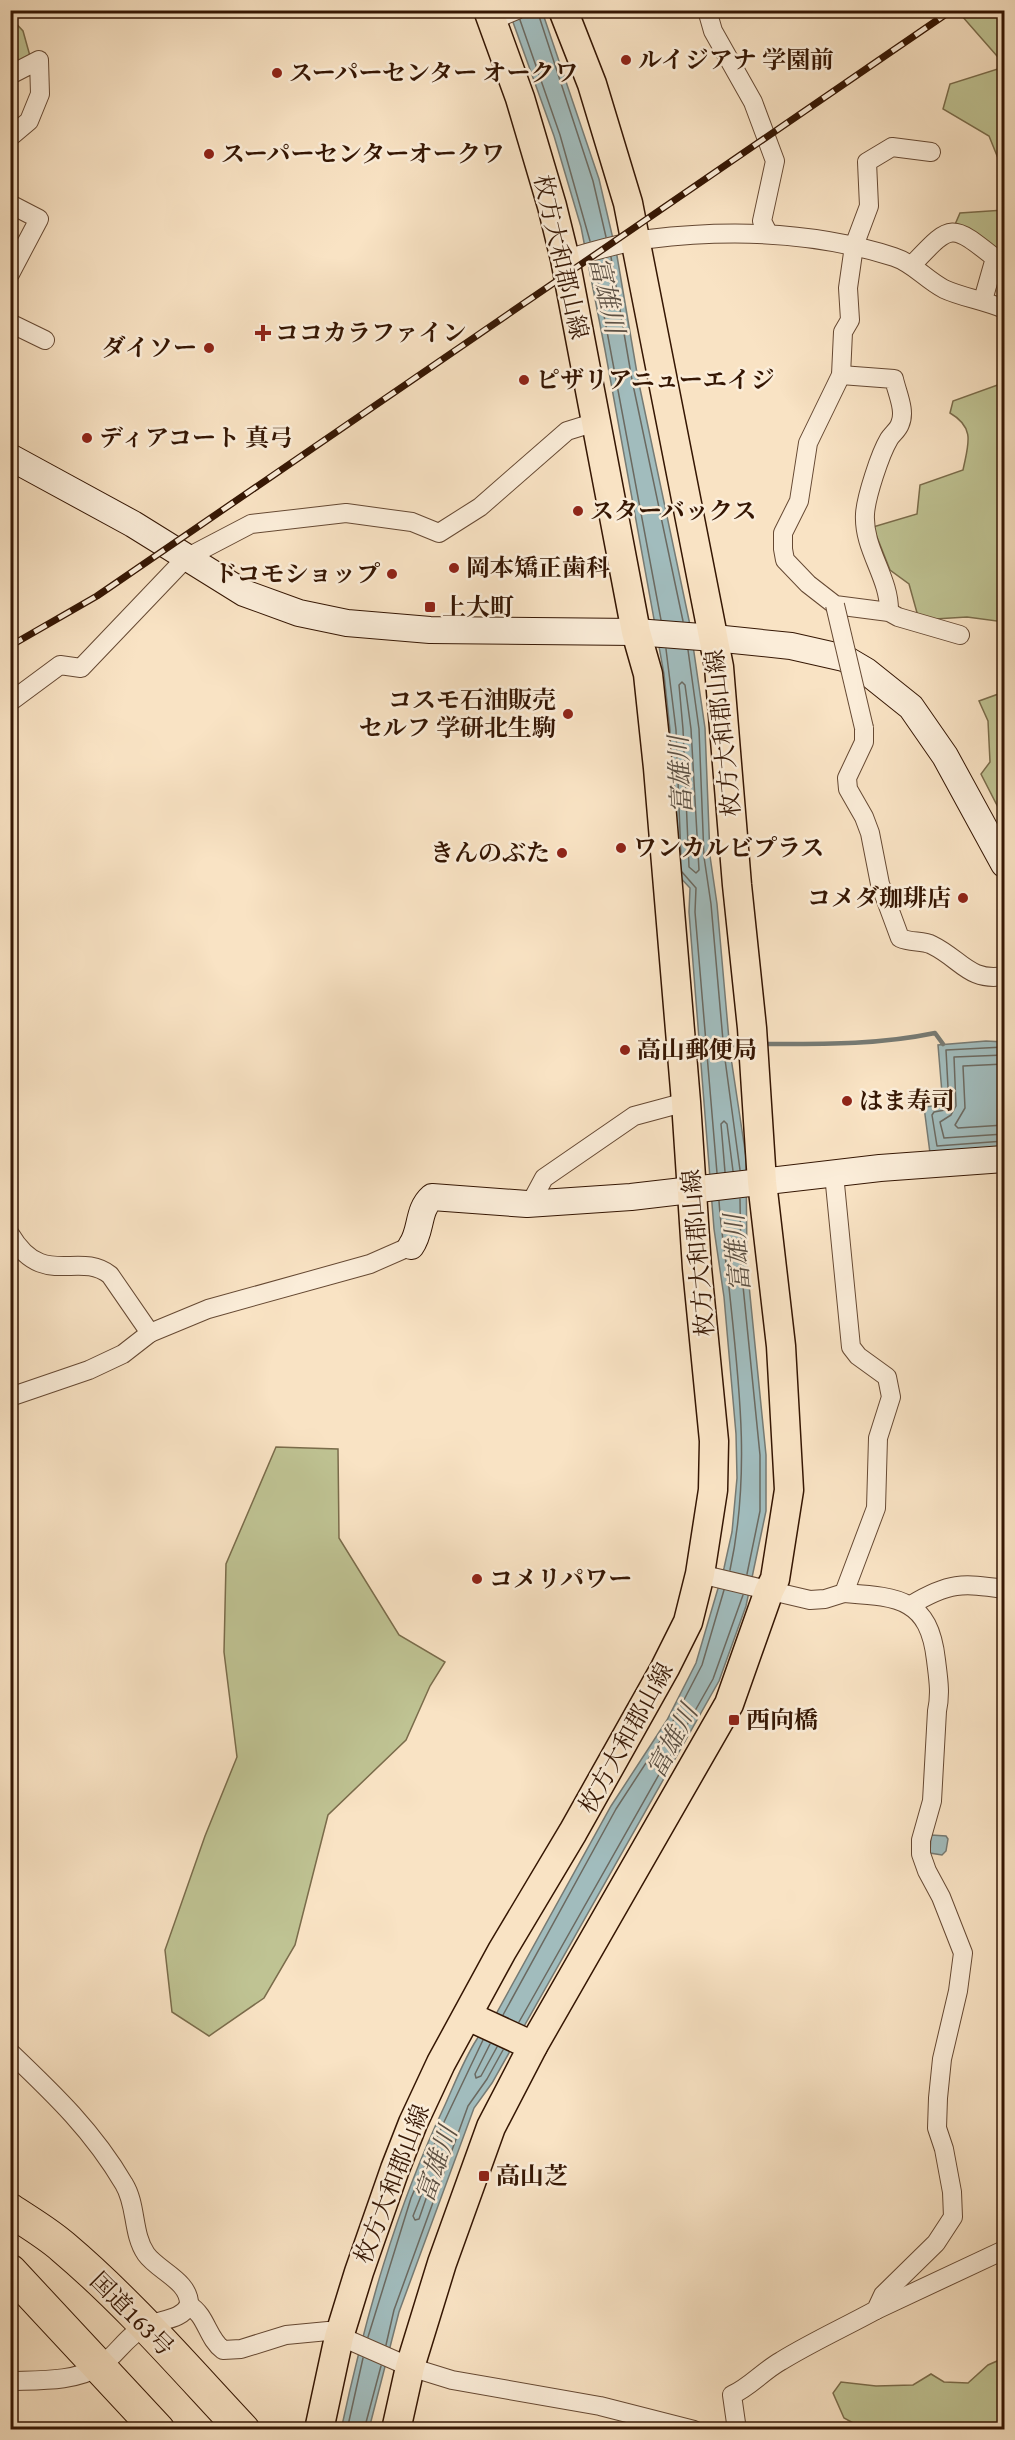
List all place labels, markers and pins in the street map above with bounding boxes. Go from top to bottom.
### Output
place label: ルイジアナ 学園前 [638,42,834,77]
marker: ルイジアナ 学園前 [619,53,633,67]
place label: スーパーセンター オークワ [289,55,578,90]
marker: スーパーセンター オークワ [270,66,284,80]
place label: スーパーセンターオークワ [221,136,505,171]
marker: スーパーセンターオークワ [202,147,216,161]
place label: ココカラファイン [275,315,467,350]
marker: ココカラファイン [256,326,270,340]
place label: ダイソー [101,330,197,365]
marker: ダイソー [202,341,216,355]
place label: ピザリアニューエイジ [536,362,775,397]
marker: ピザリアニューエイジ [517,373,531,387]
place label: ディアコート 真弓 [99,420,293,455]
marker: ディアコート 真弓 [80,431,94,445]
place label: スターバックス [590,493,757,528]
marker: スターバックス [571,504,585,518]
place label: 岡本矯正歯科 [466,550,610,585]
place label: ドコモショップ [213,556,381,591]
marker: 岡本矯正歯科 [447,561,461,575]
marker: ドコモショップ [385,567,399,581]
place label: 上大町 [442,589,514,624]
marker: 上大町 [423,600,437,614]
place label: コスモ石油販売 セルフ 学研北生駒 [359,682,556,745]
marker: コスモ石油販売 セルフ 学研北生駒 [561,707,575,721]
place label: ワンカルビプラス [633,830,824,865]
place label: きんのぶた [430,835,550,870]
marker: ワンカルビプラス [614,841,628,855]
marker: きんのぶた [555,846,569,860]
place label: コメダ珈琲店 [807,880,951,915]
marker: コメダ珈琲店 [956,891,970,905]
place label: 高山郵便局 [637,1032,757,1067]
marker: 高山郵便局 [618,1043,632,1057]
place label: はま寿司 [859,1083,955,1118]
marker: はま寿司 [840,1094,854,1108]
place label: コメリパワー [489,1561,632,1596]
marker: コメリパワー [470,1572,484,1586]
place label: 西向橋 [746,1702,818,1737]
marker: 西向橋 [727,1713,741,1727]
place label: 高山芝 [496,2158,568,2193]
marker: 高山芝 [477,2169,491,2183]

